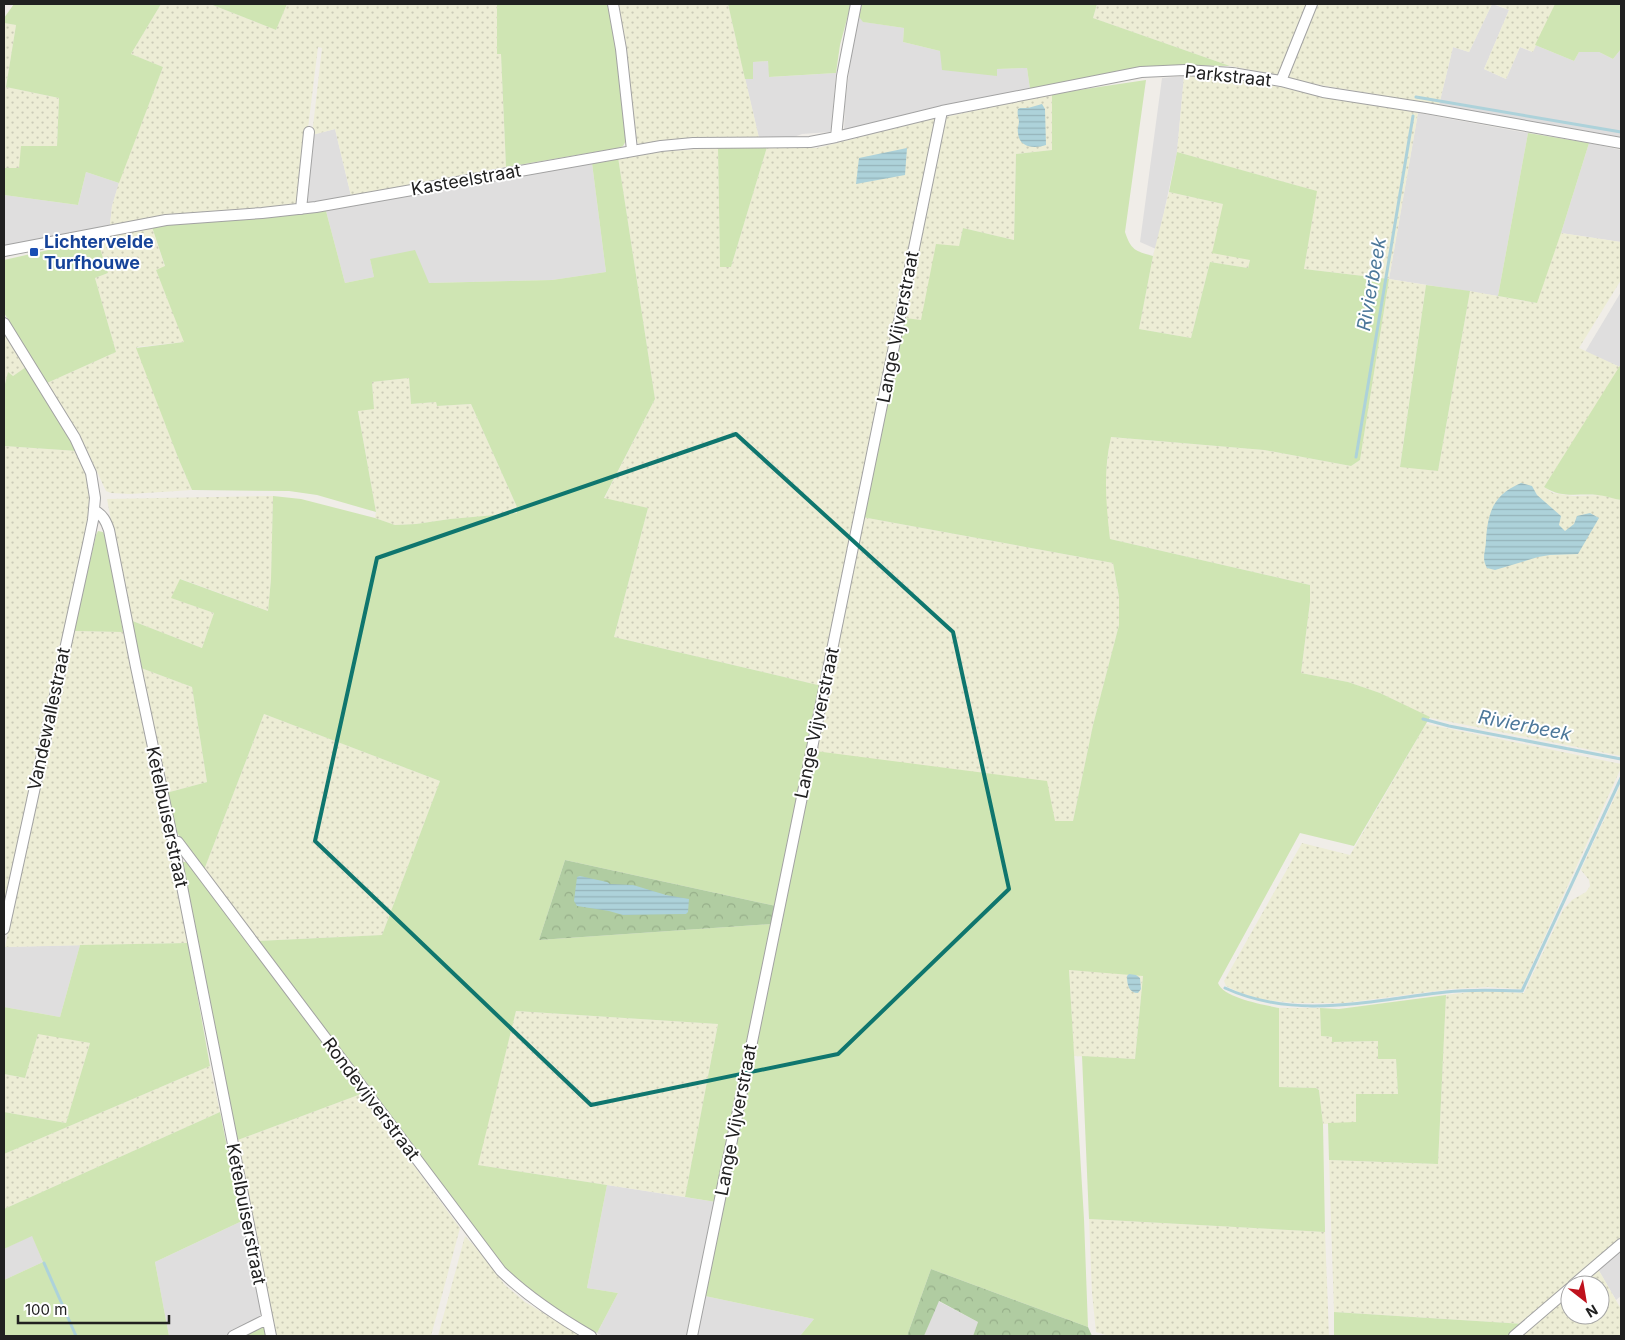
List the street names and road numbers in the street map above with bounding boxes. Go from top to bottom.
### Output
street label: Parkstraat [1184,61,1272,90]
street label: Kasteelstraat [409,160,523,199]
street label: Lange Vijverstraat [873,249,923,404]
street label: Vandewallestraat [23,645,74,792]
street label: Lange Vijverstraat [790,645,843,800]
street label: Ketelbuiserstraat [142,745,193,889]
street label: Rondevijverstraat [318,1033,424,1164]
street label: Lange Vijverstraat [711,1042,761,1197]
street label: Ketelbuiserstraat [222,1141,271,1286]

